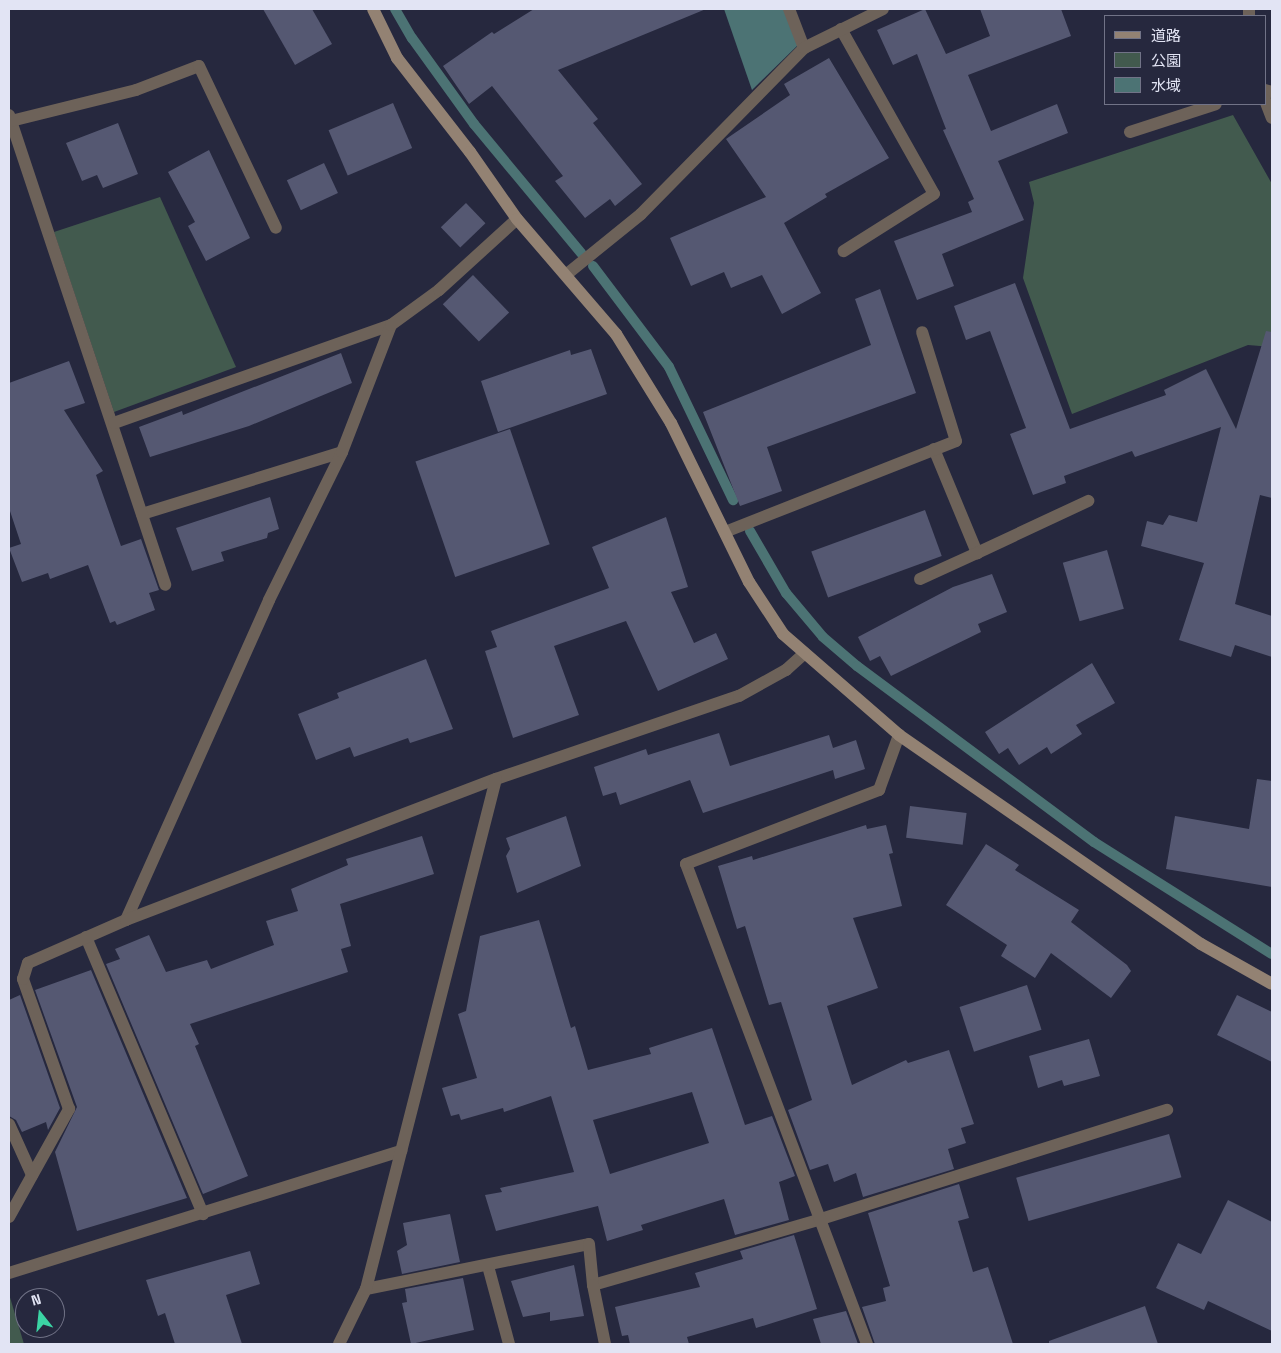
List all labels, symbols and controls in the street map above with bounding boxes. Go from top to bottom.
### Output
legend [1104,15,1266,105]
text: 道路 [1151,26,1181,45]
text: 公園 [1151,51,1181,70]
text: 水域 [1151,76,1181,95]
north arrow [15,1288,65,1338]
text: N [29,1290,43,1309]

